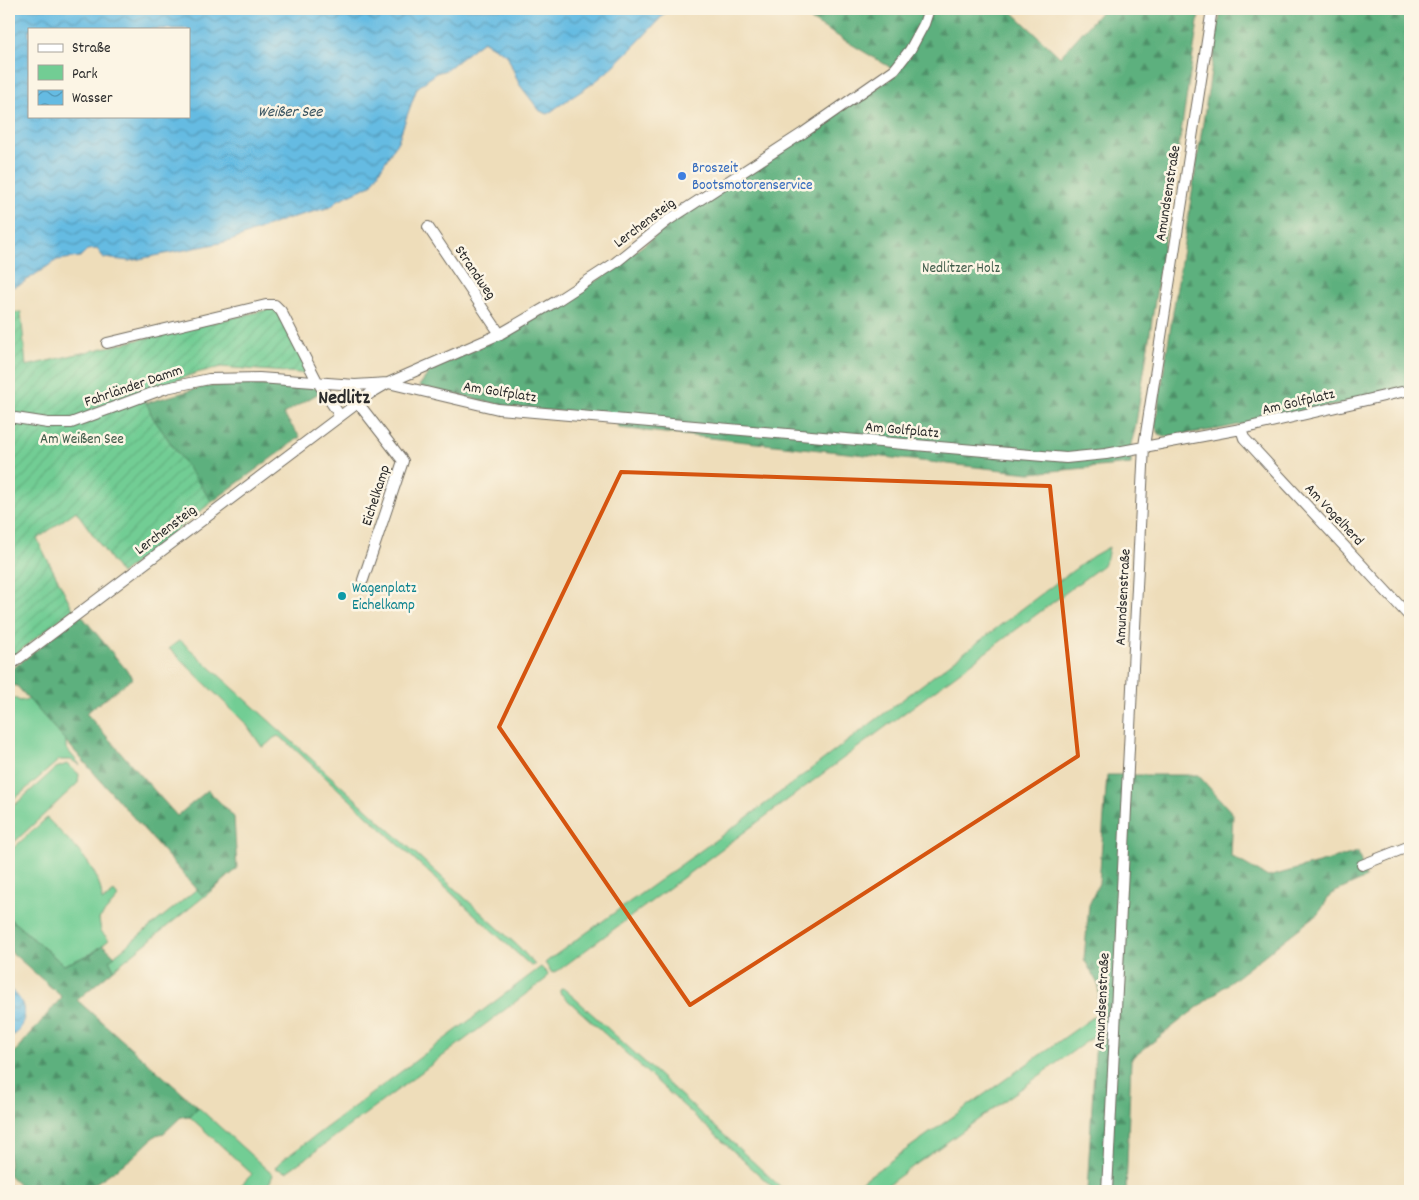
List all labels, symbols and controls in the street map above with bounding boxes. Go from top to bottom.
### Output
legend [28,28,190,118]
text: Straße [72,38,111,60]
text: Park [72,64,98,86]
text: Wasser [72,88,113,110]
water label: Weißer See [258,101,323,124]
street label: Amundsenstraße [1151,143,1187,243]
place label: Broszeit Bootsmotorenservice [692,158,813,197]
marker: Broszeit Bootsmotorenservice [676,170,688,182]
street label: Lerchensteig [610,193,681,254]
street label: Strandweg [448,241,501,305]
park label: Nedlitzer Holz [922,258,1000,280]
street label: Fahrländer Damm [82,360,186,414]
street label: Am Golfplatz [462,376,538,410]
street label: Am Golfplatz [1260,384,1337,422]
district label: Nedlitz [318,385,370,413]
street label: Am Golfplatz [864,417,940,445]
park label: Am Weißen See [40,429,124,451]
street label: Eichelkamp [357,462,397,529]
street label: Am Vogelherd [1299,479,1368,552]
street label: Lerchensteig [131,500,202,561]
street label: Amundsenstraße [1110,548,1138,646]
place label: Wagenplatz Eichelkamp [352,578,417,617]
marker: Wagenplatz Eichelkamp [336,590,348,602]
street label: Amundsenstraße [1089,952,1117,1050]

